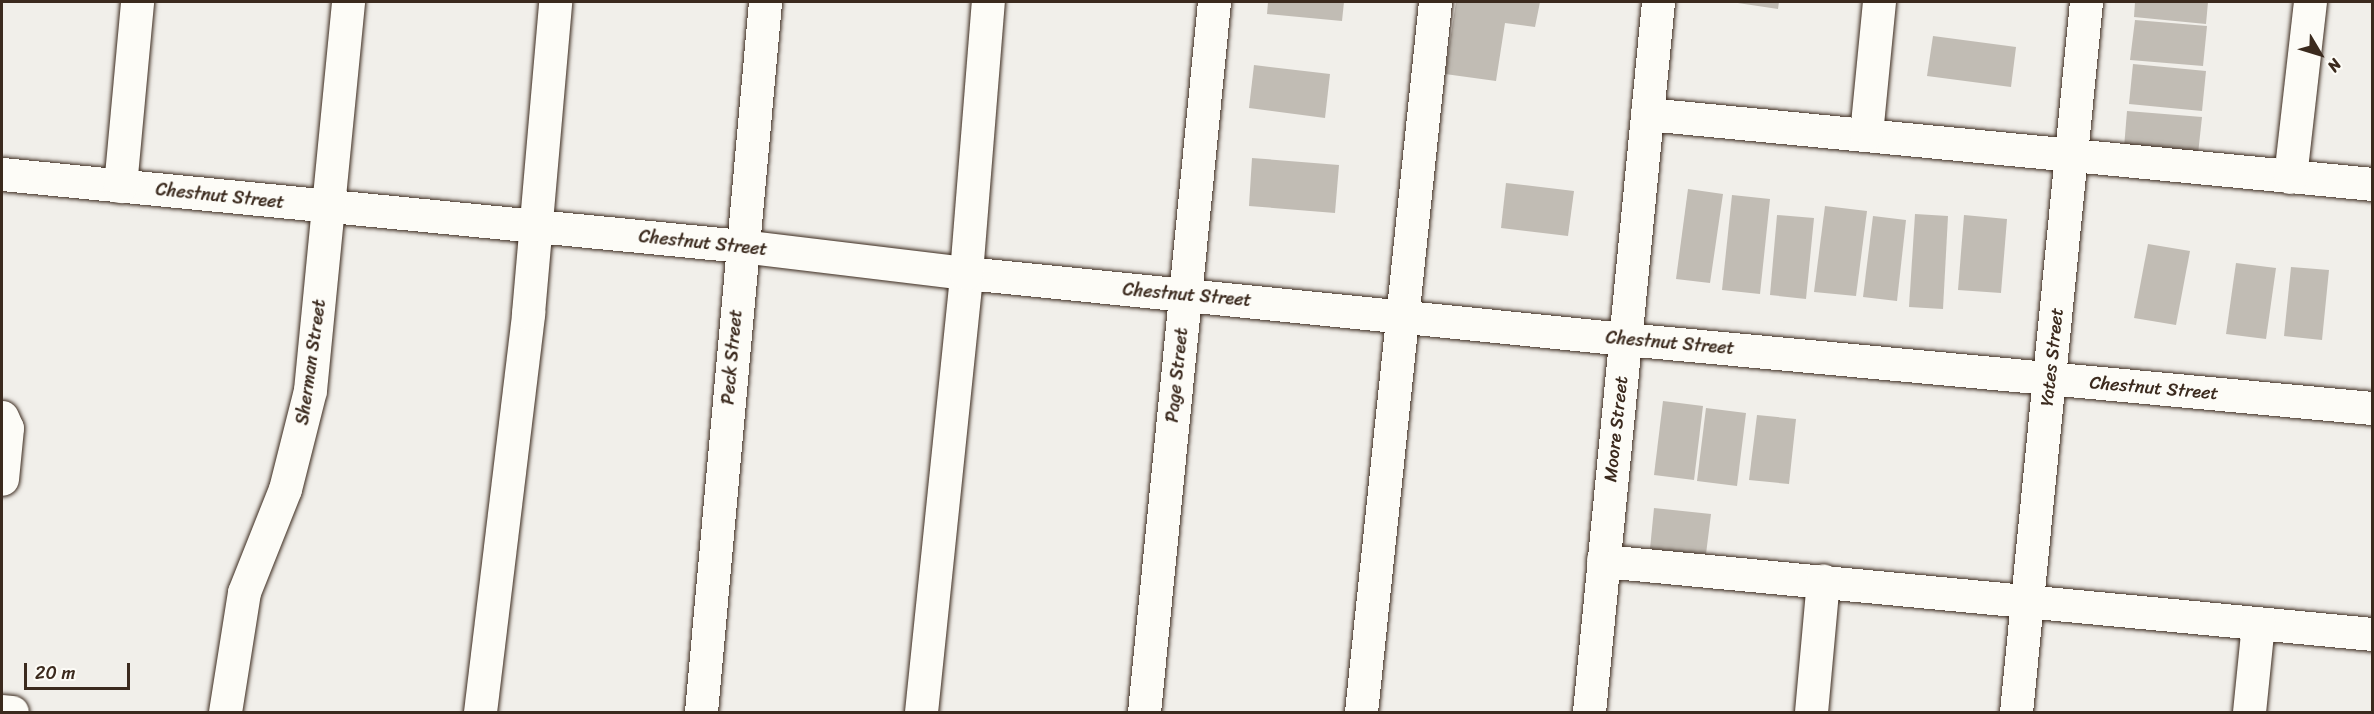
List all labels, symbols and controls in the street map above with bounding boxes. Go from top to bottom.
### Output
north arrow [2290,24,2350,84]
text: N [2320,52,2349,79]
street label: Chestnut Street [154,178,286,214]
street label: Chestnut Street [637,225,769,261]
street label: Chestnut Street [1121,279,1253,311]
street label: Sherman Street [291,298,331,426]
street label: Yates Street [2036,306,2068,408]
street label: Peck Street [717,308,747,406]
street label: Page Street [1161,326,1193,424]
street label: Chestnut Street [1604,327,1736,359]
street label: Chestnut Street [2088,372,2220,404]
street label: Moore Street [1600,375,1632,483]
scale bar [27,651,134,689]
text: 20 m [35,657,75,689]

